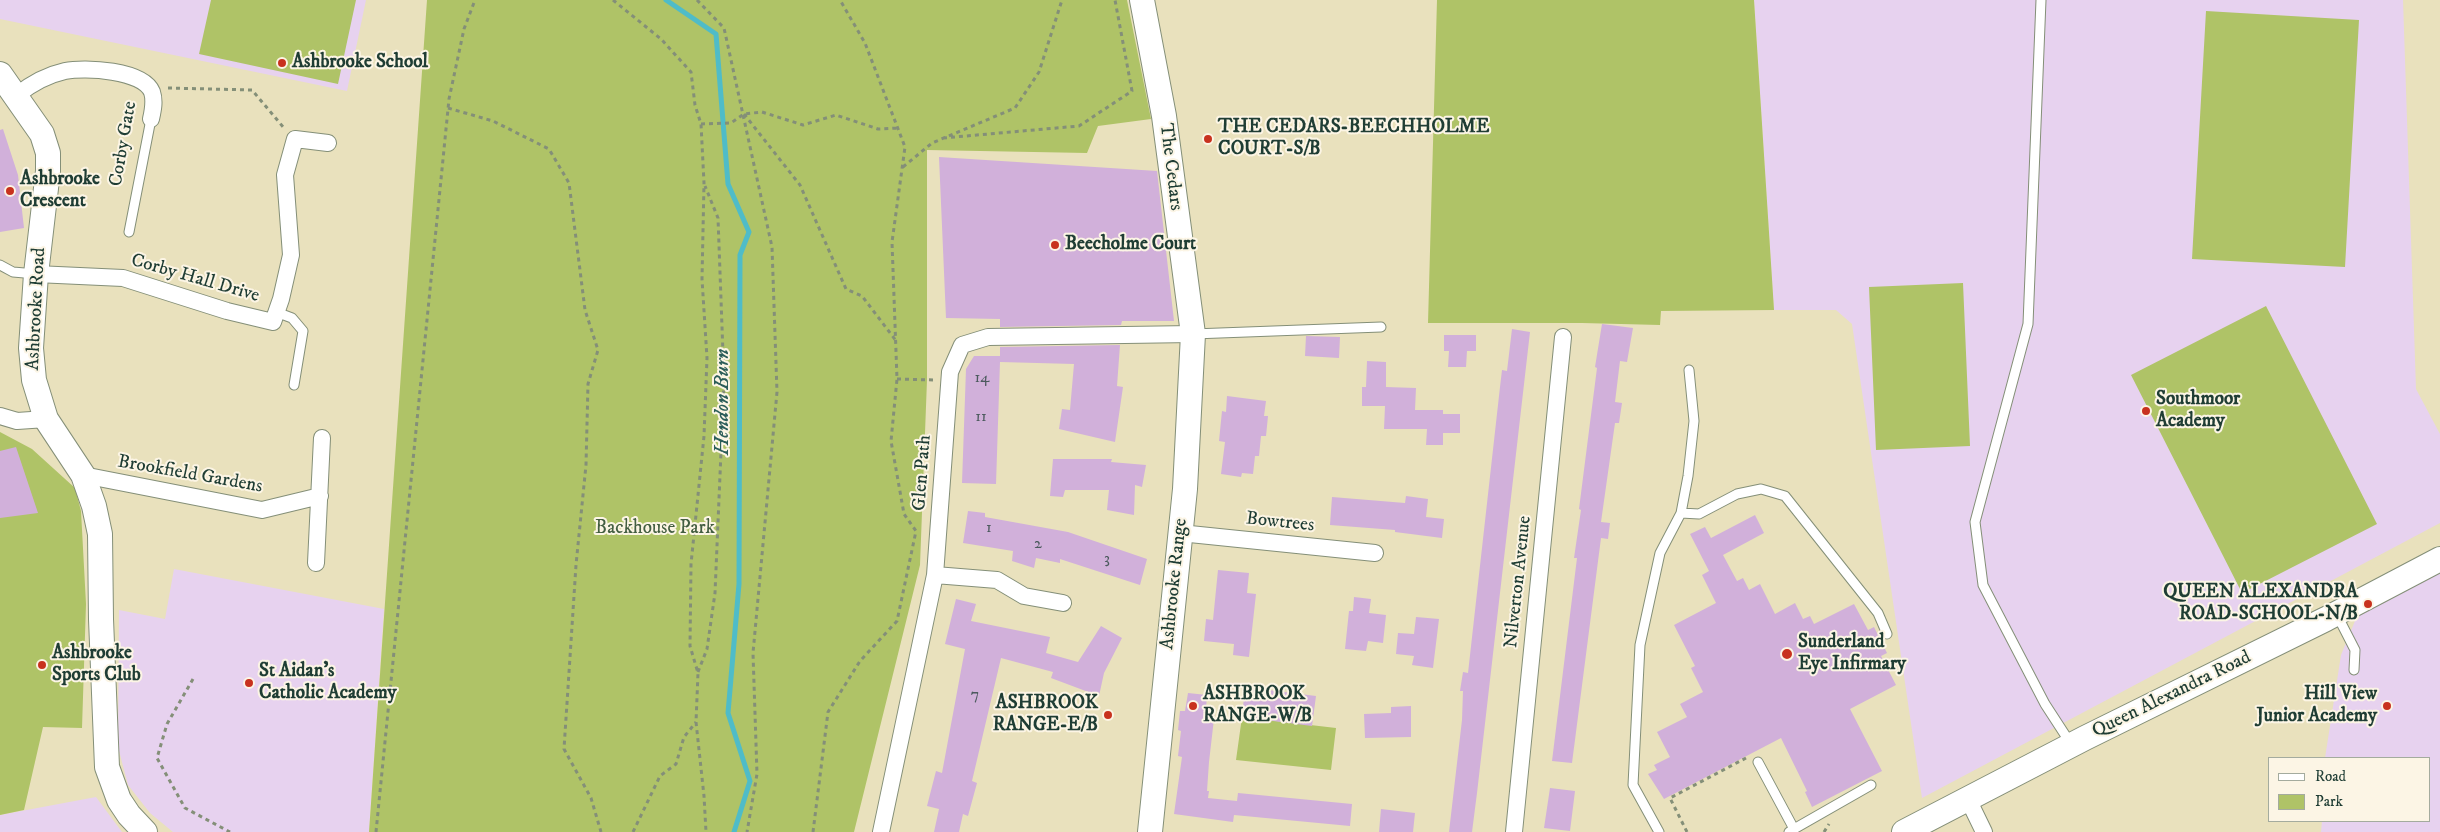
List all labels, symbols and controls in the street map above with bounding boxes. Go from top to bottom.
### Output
place label: Ashbrooke School [292,52,428,74]
marker: Ashbrooke School [276,57,288,69]
street label: Corby Gate [105,100,143,188]
place label: THE CEDARS-BEECHHOLME COURT-S/B [1218,117,1489,161]
street label: The Cedars [1153,122,1187,212]
marker: THE CEDARS-BEECHHOLME COURT-S/B [1202,133,1214,145]
place label: Ashbrooke Crescent [20,169,100,213]
marker: Ashbrooke Crescent [4,185,16,197]
place label: Beecholme Court [1065,234,1196,256]
marker: Beecholme Court [1049,239,1061,251]
street label: Ashbrooke Road [22,247,52,371]
street label: Corby Hall Drive [128,250,262,308]
water label: Hendon Burn [712,349,736,455]
house number: 14 [974,369,990,389]
place label: Southmoor Academy [2156,389,2240,433]
marker: Southmoor Academy [2140,405,2152,417]
house number: 11 [975,408,987,428]
street label: Glen Path [909,434,937,512]
street label: Brookfield Gardens [116,451,264,499]
street label: Bowtrees [1245,508,1315,538]
street label: Nilverton Avenue [1501,515,1537,649]
street label: Ashbrooke Range [1157,517,1193,651]
park label: Backhouse Park [595,518,715,540]
house number: 1 [986,519,992,539]
house number: 2 [1034,535,1042,555]
house number: 3 [1104,550,1110,570]
place label: QUEEN ALEXANDRA ROAD-SCHOOL-N/B [2163,582,2358,626]
marker: QUEEN ALEXANDRA ROAD-SCHOOL-N/B [2362,598,2374,610]
place label: Sunderland Eye Infirmary [1798,632,1906,676]
place label: Ashbrooke Sports Club [52,643,141,687]
marker: Sunderland Eye Infirmary [1780,647,1794,661]
street label: Queen Alexandra Road [2089,647,2255,743]
marker: Ashbrooke Sports Club [36,659,48,671]
place label: St Aidan's Catholic Academy [259,661,397,705]
marker: St Aidan's Catholic Academy [243,677,255,689]
place label: ASHBROOK RANGE-W/B [1203,684,1312,728]
place label: Hill View Junior Academy [2257,684,2377,728]
house number: 7 [971,686,979,706]
place label: ASHBROOK RANGE-E/B [993,693,1098,737]
marker: ASHBROOK RANGE-W/B [1187,700,1199,712]
marker: Hill View Junior Academy [2381,700,2393,712]
marker: ASHBROOK RANGE-E/B [1102,709,1114,721]
legend [2268,757,2430,822]
text: Road [2315,767,2346,786]
text: Park [2315,792,2343,811]

